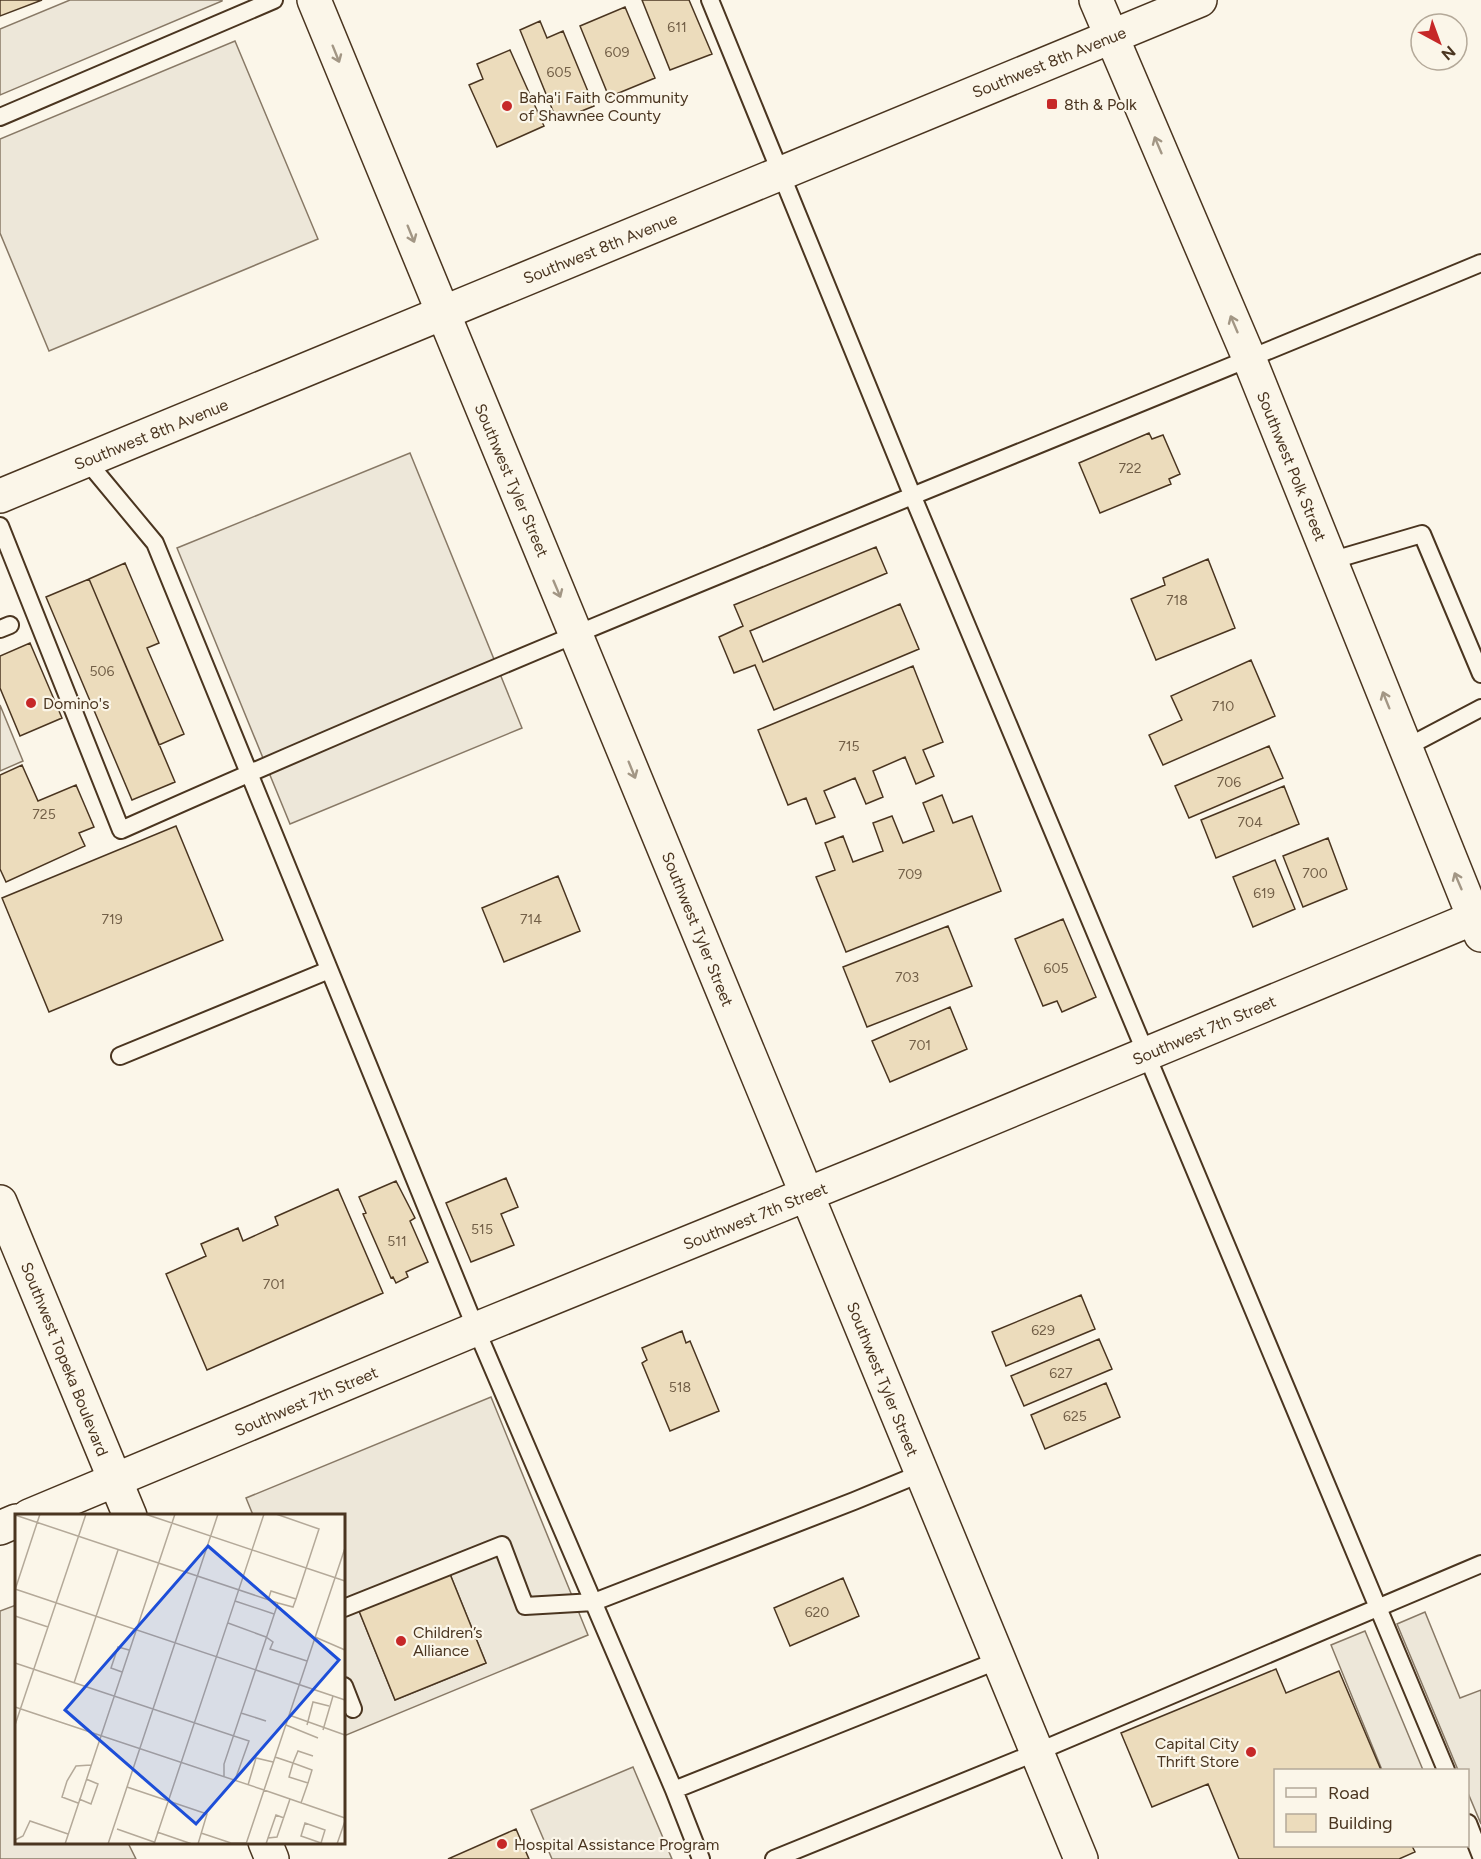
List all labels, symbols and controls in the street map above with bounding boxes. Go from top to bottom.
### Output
north arrow [1409,12,1469,72]
house number: 611 [667,19,687,36]
street label: Southwest 8th Avenue [969,23,1129,102]
text: N [1438,42,1459,64]
one-way arrow [331,44,342,63]
house number: 609 [605,44,629,61]
house number: 605 [547,64,571,81]
place label: Baha'i Faith Community of Shawnee County [519,88,689,125]
place label: 8th & Polk [1064,95,1137,114]
marker: 8th & Polk [1045,97,1059,111]
marker: Baha'i Faith Community of Shawnee County [500,99,514,113]
one-way arrow [1151,136,1162,154]
street label: Southwest 8th Avenue [520,209,680,288]
one-way arrow [406,225,417,243]
one-way arrow [1228,316,1239,334]
street label: Southwest Polk Street [1253,389,1330,544]
street label: Southwest 8th Avenue [71,395,231,474]
street label: Southwest Tyler Street [471,401,553,560]
house number: 722 [1118,460,1142,477]
one-way arrow [552,580,563,598]
house number: 718 [1166,592,1188,609]
house number: 506 [90,663,115,680]
one-way arrow [1379,691,1390,710]
place label: Domino's [43,694,109,713]
marker: Domino's [24,696,38,710]
house number: 710 [1212,698,1234,715]
house number: 715 [838,738,860,755]
one-way arrow [627,760,638,778]
house number: 706 [1217,774,1241,791]
house number: 725 [32,806,56,823]
house number: 704 [1237,814,1263,831]
street label: Southwest Tyler Street [658,849,737,1009]
house number: 700 [1302,865,1328,882]
house number: 709 [898,866,922,883]
one-way arrow [1452,872,1463,890]
house number: 619 [1253,885,1275,902]
house number: 719 [101,911,123,928]
house number: 714 [520,911,542,928]
house number: 605 [1044,960,1068,977]
house number: 703 [895,969,919,986]
street label: Southwest 7th Street [1130,992,1279,1069]
house number: 701 [909,1037,931,1054]
street label: Southwest 7th Street [680,1179,830,1254]
house number: 515 [471,1221,493,1238]
house number: 511 [387,1233,407,1250]
street label: Southwest Topeka Boulevard [17,1259,112,1459]
house number: 701 [263,1276,285,1293]
street label: Southwest Tyler Street [843,1299,922,1459]
house number: 629 [1031,1322,1055,1339]
street label: Southwest 7th Street [232,1363,381,1440]
house number: 627 [1049,1365,1073,1382]
house number: 518 [669,1379,691,1396]
house number: 625 [1063,1408,1087,1425]
inset map [15,1514,345,1844]
house number: 620 [805,1604,829,1621]
place label: Children’s Alliance [413,1623,482,1660]
marker: Children’s Alliance [394,1634,408,1648]
place label: Capital City Thrift Store [1155,1734,1240,1771]
marker: Capital City Thrift Store [1244,1745,1258,1759]
legend [1274,1769,1469,1847]
text: Road [1328,1782,1369,1804]
text: Building [1328,1812,1393,1834]
place label: Hospital Assistance Program [514,1835,719,1854]
marker: Hospital Assistance Program [495,1837,509,1851]

